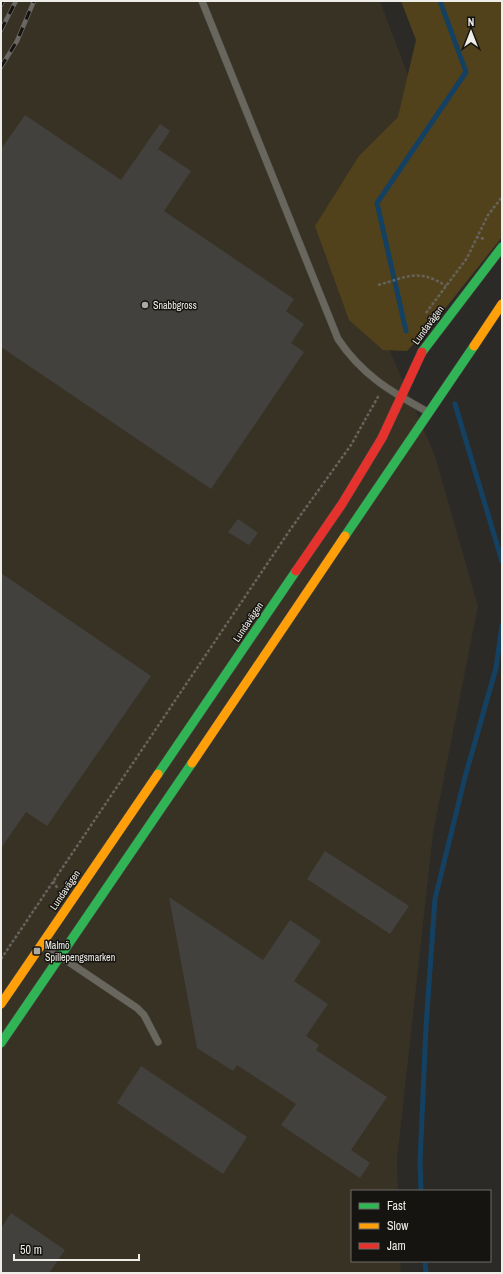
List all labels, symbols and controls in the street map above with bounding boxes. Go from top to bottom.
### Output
north arrow [451,12,491,52]
text: N [468,15,474,29]
place label: Snabbgross [153,299,197,312]
marker: Snabbgross [140,300,150,310]
street label: Lundavägen [409,303,447,347]
street label: Lundavägen [230,600,266,644]
street label: Lundavägen [47,868,83,912]
place label: Malmö Spillepengsmarken [45,939,115,964]
marker: Malmö Spillepengsmarken [32,946,42,956]
legend [351,1190,491,1262]
text: Fast [387,1198,406,1214]
text: Slow [387,1218,409,1234]
scale bar [14,1236,139,1262]
text: Jam [387,1238,406,1254]
text: 50 m [20,1242,42,1258]

